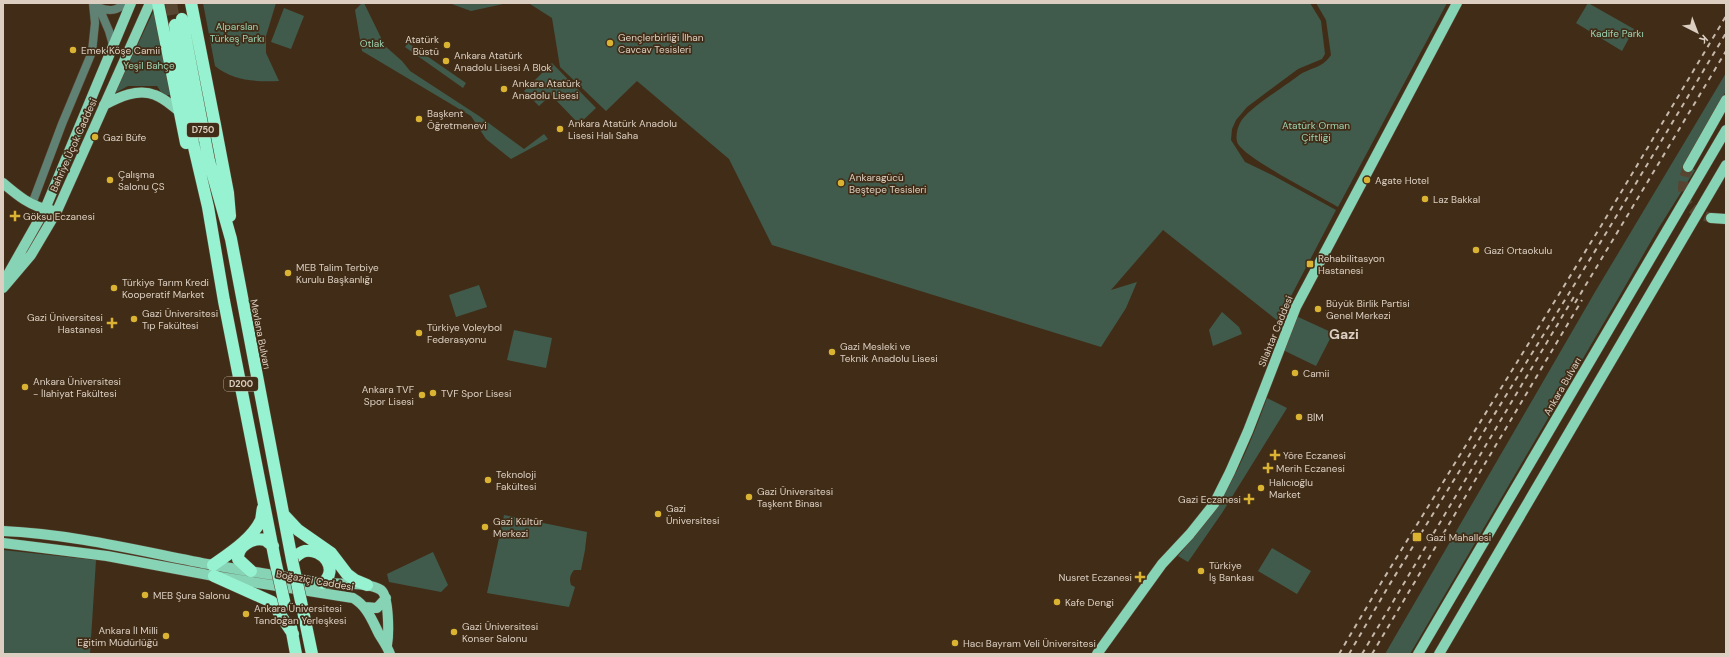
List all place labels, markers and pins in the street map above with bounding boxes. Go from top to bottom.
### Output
place label: Gençlerbirliği İlhan Cavcav Tesisleri [618,31,704,56]
place label: Atatürk Büstü [405,33,439,58]
marker: Gençlerbirliği İlhan Cavcav Tesisleri [605,38,615,48]
marker: Atatürk Büstü [442,40,452,50]
place label: Emek Köşe Camii [81,44,160,57]
marker: Emek Köşe Camii [68,45,78,55]
place label: Ankara Atatürk Anadolu Lisesi A Blok [454,49,552,74]
marker: Ankara Atatürk Anadolu Lisesi A Blok [441,56,451,66]
place label: Ankara Atatürk Anadolu Lisesi [512,77,580,102]
marker: Ankara Atatürk Anadolu Lisesi [499,84,509,94]
place label: Başkent Öğretmenevi [427,107,487,132]
marker: Başkent Öğretmenevi [414,114,424,124]
place label: Ankara Atatürk Anadolu Lisesi Halı Saha [568,117,677,142]
marker: Ankara Atatürk Anadolu Lisesi Halı Saha [555,124,565,134]
place label: Gazi Büfe [103,131,147,144]
marker: Gazi Büfe [90,132,100,142]
place label: Çalışma Salonu ÇS [118,168,165,193]
place label: Ankaragücü Beştepe Tesisleri [849,171,926,196]
place label: Agate Hotel [1375,174,1429,187]
marker: Çalışma Salonu ÇS [105,175,115,185]
marker: Agate Hotel [1362,175,1372,185]
marker: Ankaragücü Beştepe Tesisleri [836,178,846,188]
place label: Laz Bakkal [1433,193,1480,206]
marker: Laz Bakkal [1420,194,1430,204]
place label: Göksu Eczanesi [23,210,95,223]
marker: Göksu Eczanesi [10,211,20,221]
place label: Gazi Ortaokulu [1484,244,1552,257]
marker: Gazi Ortaokulu [1471,245,1481,255]
place label: Rehabilitasyon Hastanesi [1318,252,1385,277]
marker: Rehabilitasyon Hastanesi [1305,259,1315,269]
place label: MEB Talim Terbiye Kurulu Başkanlığı [296,261,379,286]
marker: MEB Talim Terbiye Kurulu Başkanlığı [283,268,293,278]
place label: Türkiye Tarım Kredi Kooperatif Market [122,276,209,301]
marker: Türkiye Tarım Kredi Kooperatif Market [109,283,119,293]
place label: Büyük Birlik Partisi Genel Merkezi [1326,297,1410,322]
marker: Büyük Birlik Partisi Genel Merkezi [1313,304,1323,314]
place label: Gazi Üniversitesi Tıp Fakültesi [142,307,218,332]
place label: Gazi Üniversitesi Hastanesi [27,311,103,336]
marker: Gazi Üniversitesi Tıp Fakültesi [129,314,139,324]
marker: Gazi Üniversitesi Hastanesi [106,317,118,329]
place label: Türkiye Voleybol Federasyonu [427,321,502,346]
marker: Türkiye Voleybol Federasyonu [414,328,424,338]
place label: Gazi Mesleki ve Teknik Anadolu Lisesi [840,340,938,365]
marker: Gazi Mesleki ve Teknik Anadolu Lisesi [827,347,837,357]
place label: Camii [1303,367,1329,380]
marker: Camii [1290,368,1300,378]
place label: Ankara Üniversitesi - İlahiyat Fakültesi [33,375,121,400]
marker: Ankara Üniversitesi - İlahiyat Fakültesi [20,382,30,392]
place label: Ankara TVF Spor Lisesi [362,383,415,408]
place label: TVF Spor Lisesi [441,387,511,400]
marker: TVF Spor Lisesi [428,388,438,398]
marker: Ankara TVF Spor Lisesi [417,390,427,400]
place label: BİM [1307,411,1324,424]
marker: BİM [1294,412,1304,422]
place label: Yöre Eczanesi [1283,449,1346,462]
marker: Yöre Eczanesi [1270,450,1280,460]
place label: Merih Eczanesi [1276,462,1345,475]
marker: Merih Eczanesi [1263,463,1273,473]
place label: Teknoloji Fakültesi [496,468,536,493]
marker: Teknoloji Fakültesi [483,475,493,485]
place label: Halıcıoğlu Market [1269,476,1313,501]
marker: Halıcıoğlu Market [1256,483,1266,493]
place label: Gazi Üniversitesi Taşkent Binası [757,485,833,510]
marker: Gazi Üniversitesi Taşkent Binası [744,492,754,502]
place label: Gazi Eczanesi [1178,493,1241,506]
marker: Gazi Eczanesi [1244,494,1254,504]
place label: Gazi Üniversitesi [666,502,719,527]
marker: Gazi Üniversitesi [653,509,663,519]
place label: Gazi Kültür Merkezi [493,515,543,540]
marker: Gazi Kültür Merkezi [480,522,490,532]
marker: Gazi Mahallesi [1411,531,1423,543]
place label: Gazi Mahallesi [1426,531,1491,544]
place label: Türkiye İş Bankası [1209,559,1254,584]
marker: Türkiye İş Bankası [1196,566,1206,576]
place label: Nusret Eczanesi [1059,571,1132,584]
marker: Nusret Eczanesi [1135,572,1145,582]
place label: MEB Şura Salonu [153,589,230,602]
marker: MEB Şura Salonu [140,590,150,600]
place label: Kafe Dengi [1065,596,1114,609]
marker: Kafe Dengi [1052,597,1062,607]
place label: Ankara Üniversitesi Tandoğan Yerleşkesi [254,602,346,627]
marker: Ankara Üniversitesi Tandoğan Yerleşkesi [241,609,251,619]
place label: Gazi Üniversitesi Konser Salonu [462,620,538,645]
place label: Ankara İl Milli Eğitim Müdürlüğü [77,624,158,649]
marker: Gazi Üniversitesi Konser Salonu [449,627,459,637]
marker: Ankara İl Milli Eğitim Müdürlüğü [161,631,171,641]
place label: Hacı Bayram Veli Üniversitesi [963,637,1096,650]
marker: Hacı Bayram Veli Üniversitesi [950,638,960,648]

